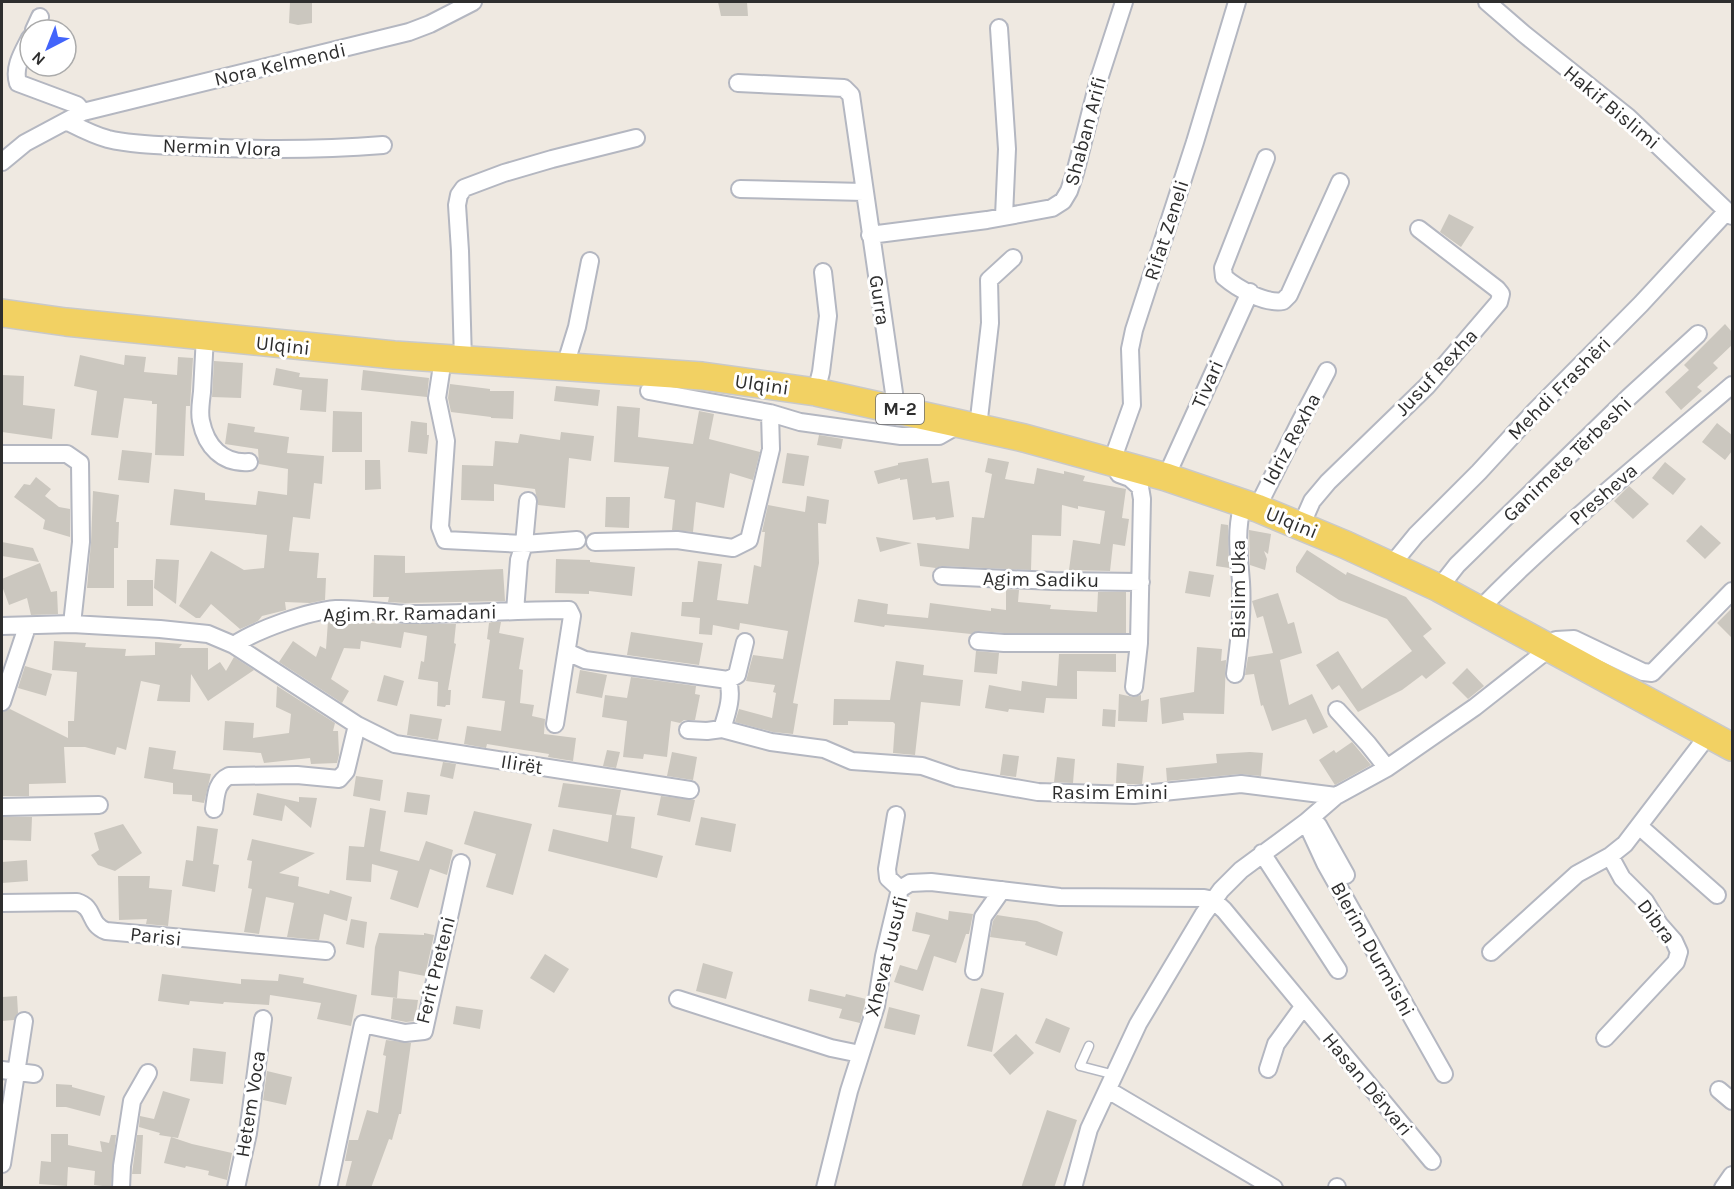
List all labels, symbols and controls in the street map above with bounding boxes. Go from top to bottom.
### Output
north arrow [18,18,78,78]
street label: Nora Kelmendi [212,38,348,91]
text: N [28,48,49,70]
street label: Hakif Bislimi [1559,61,1664,154]
street label: Shaban Arifi [1060,74,1111,188]
street label: Nermin Vlora [162,134,282,161]
street label: Rifat Zeneli [1139,177,1194,283]
street label: Gurra [864,273,895,327]
street label: Jusuf Rexha [1390,324,1482,420]
street label: Ulqini [255,331,311,360]
street label: Mehdi Frashëri [1503,332,1616,445]
street label: Tivari [1187,357,1228,412]
street label: Ulqini [733,369,790,400]
street label: Idriz Rexha [1258,389,1325,489]
street label: Ganimete Tërbeshi [1498,392,1637,527]
road number: M-2 [876,394,924,424]
street label: Presheva [1565,459,1642,530]
street label: Ulqini [1262,502,1321,543]
street label: Bislim Uka [1227,539,1250,639]
street label: Agim Sadiku [983,567,1099,592]
street label: Agim Rr. Ramadani [323,600,497,627]
street label: Ilirët [499,750,545,779]
street label: Rasim Emini [1051,781,1169,804]
street label: Blerim Durmishi [1326,878,1419,1021]
street label: Xhevat Jusufi [860,893,913,1019]
street label: Dibra [1633,895,1681,948]
street label: Ferit Preteni [411,914,460,1026]
street label: Parisi [129,922,183,951]
street label: Hasan Dërvari [1318,1028,1417,1141]
street label: Hetem Voca [231,1049,270,1159]

